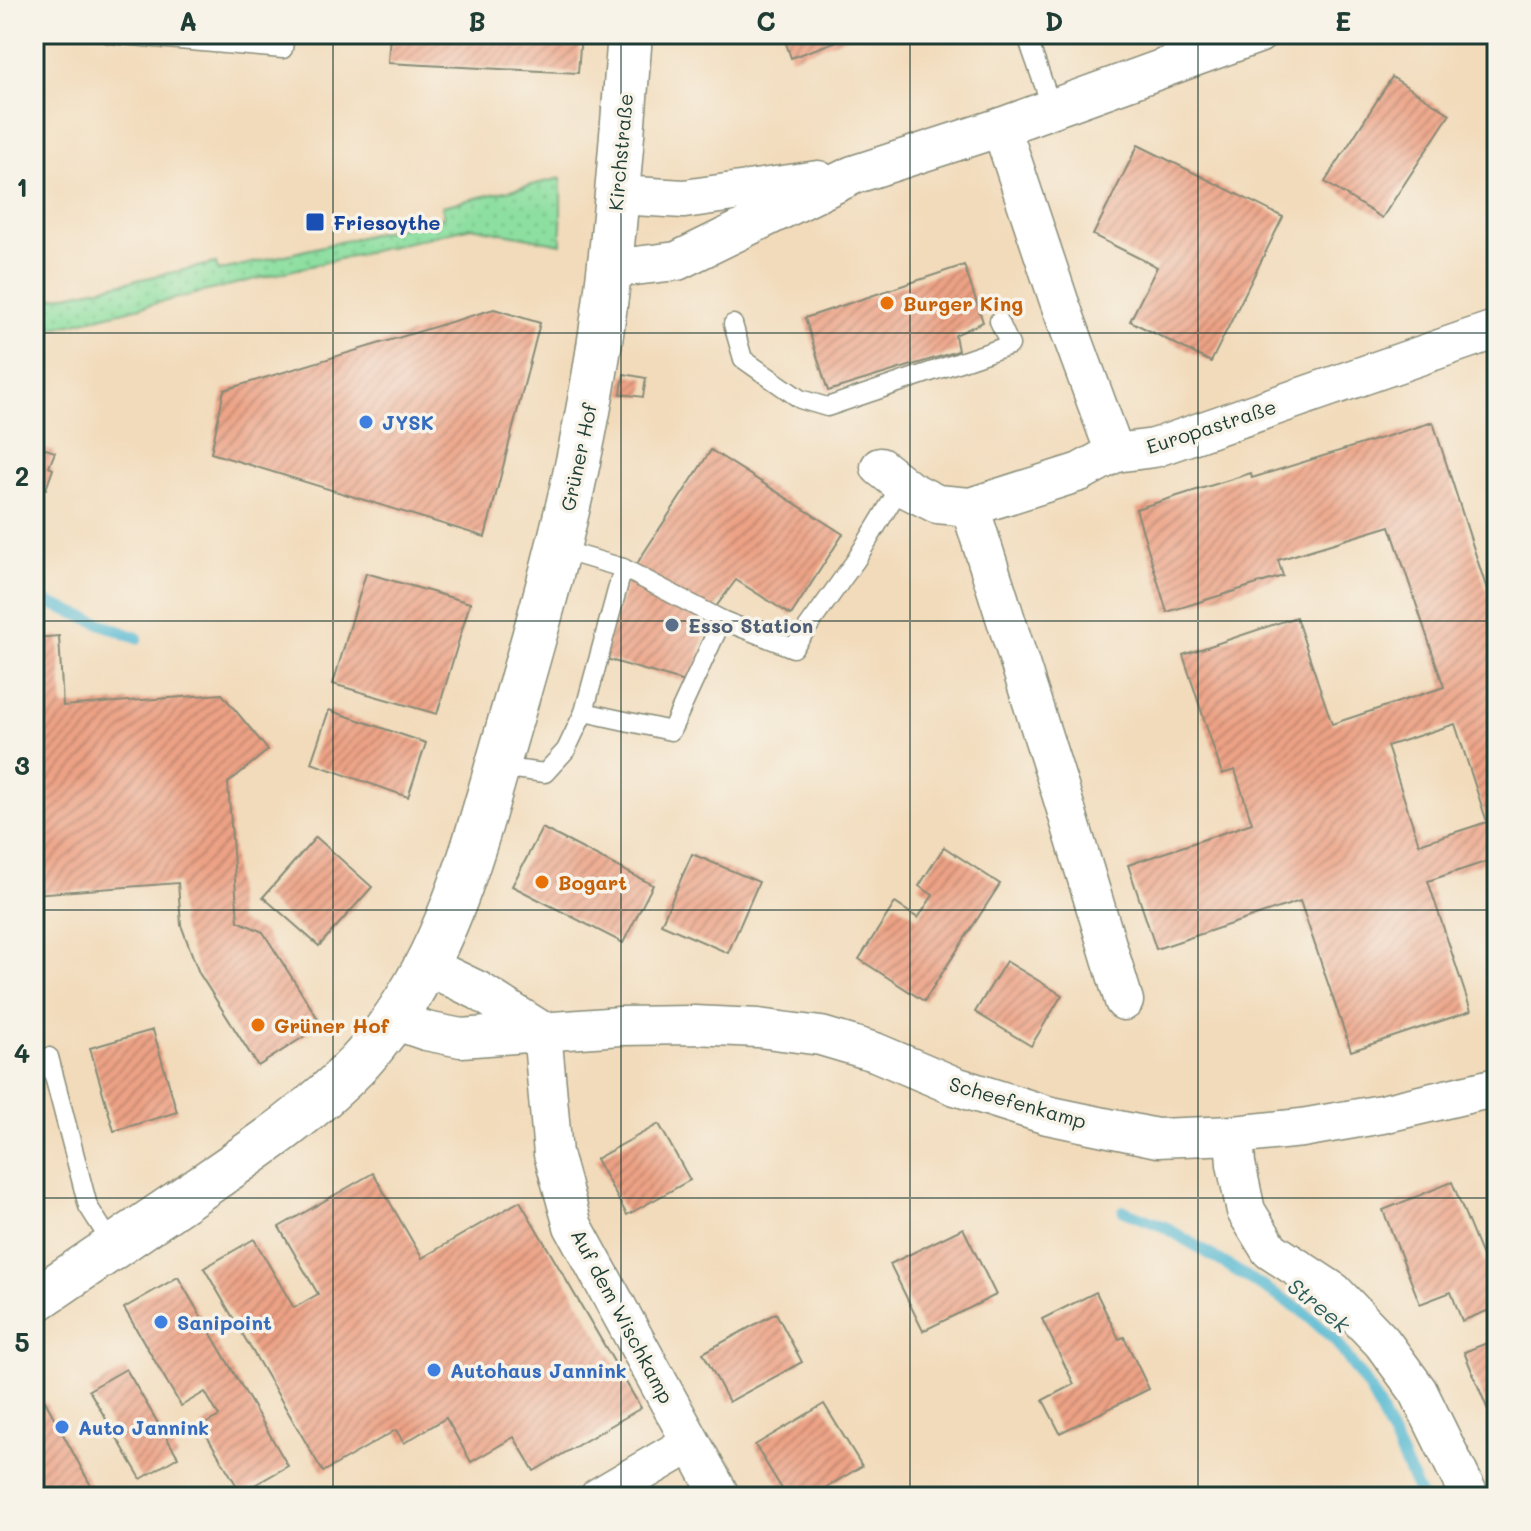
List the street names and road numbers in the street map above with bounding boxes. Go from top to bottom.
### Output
street label: Kirchstraße [602,92,638,212]
street label: Europastraße [1143,393,1279,459]
street label: Grüner Hof [554,400,602,513]
street label: Scheefenkamp [946,1070,1090,1134]
street label: Auf dem Wischkamp [566,1224,680,1408]

